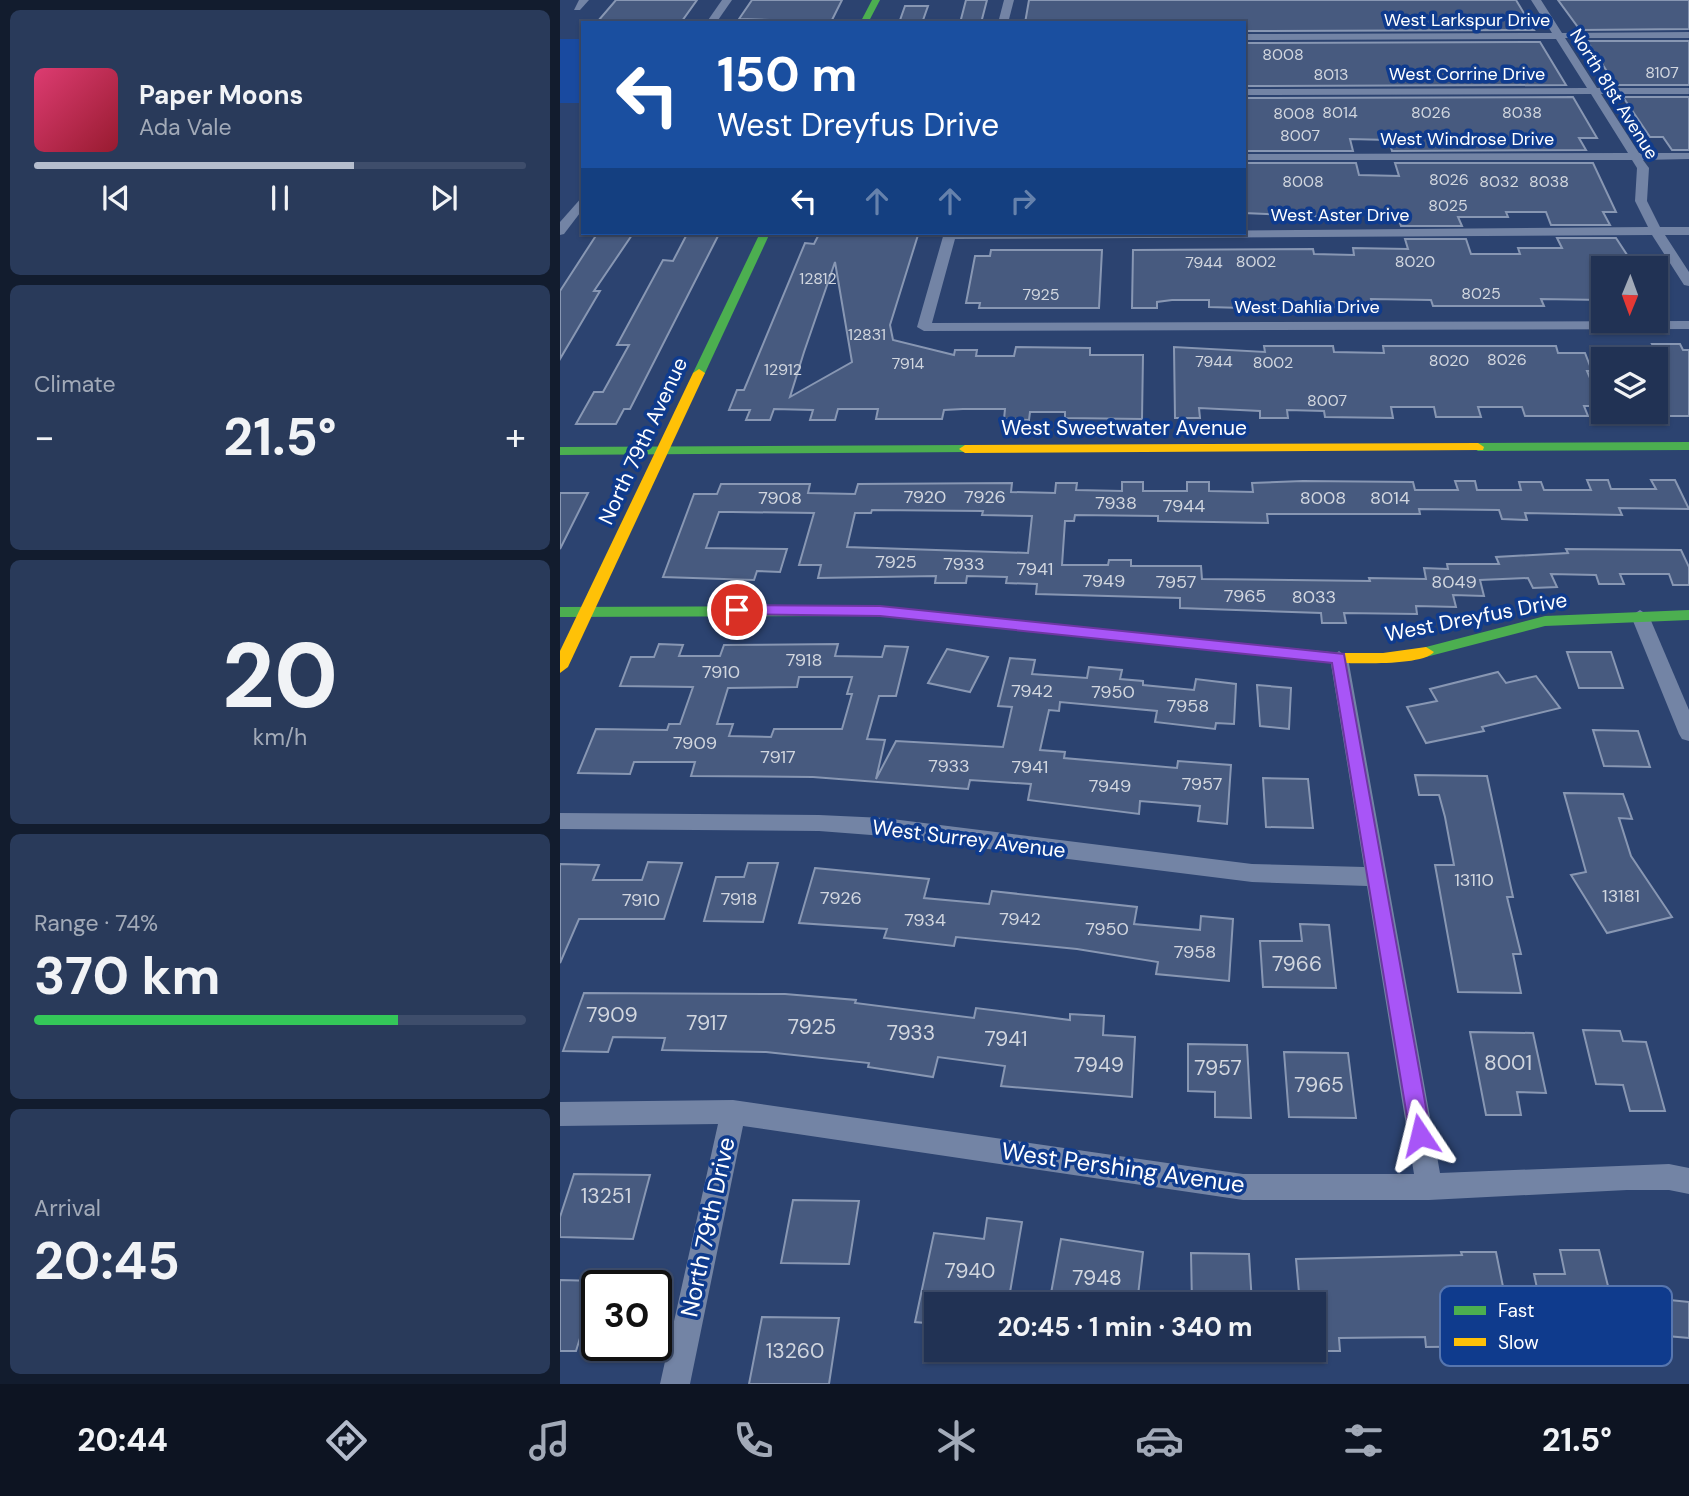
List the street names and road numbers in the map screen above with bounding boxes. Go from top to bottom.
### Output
street label: West Larkspur Drive [1384,8,1550,32]
street label: North 81st Avenue [1564,24,1664,164]
street label: West Corrine Drive [1389,62,1545,86]
street label: West Windrose Drive [1380,127,1554,151]
street label: West Aster Drive [1271,203,1409,227]
street label: West Dahlia Drive [1234,295,1380,319]
street label: North 79th Avenue [592,353,694,529]
street label: West Sweetwater Avenue [1001,414,1247,442]
street label: West Dreyfus Drive [1382,586,1570,648]
street label: West Surrey Avenue [871,813,1067,865]
street label: North 79th Drive [673,1134,742,1320]
street label: West Pershing Avenue [999,1135,1247,1200]

